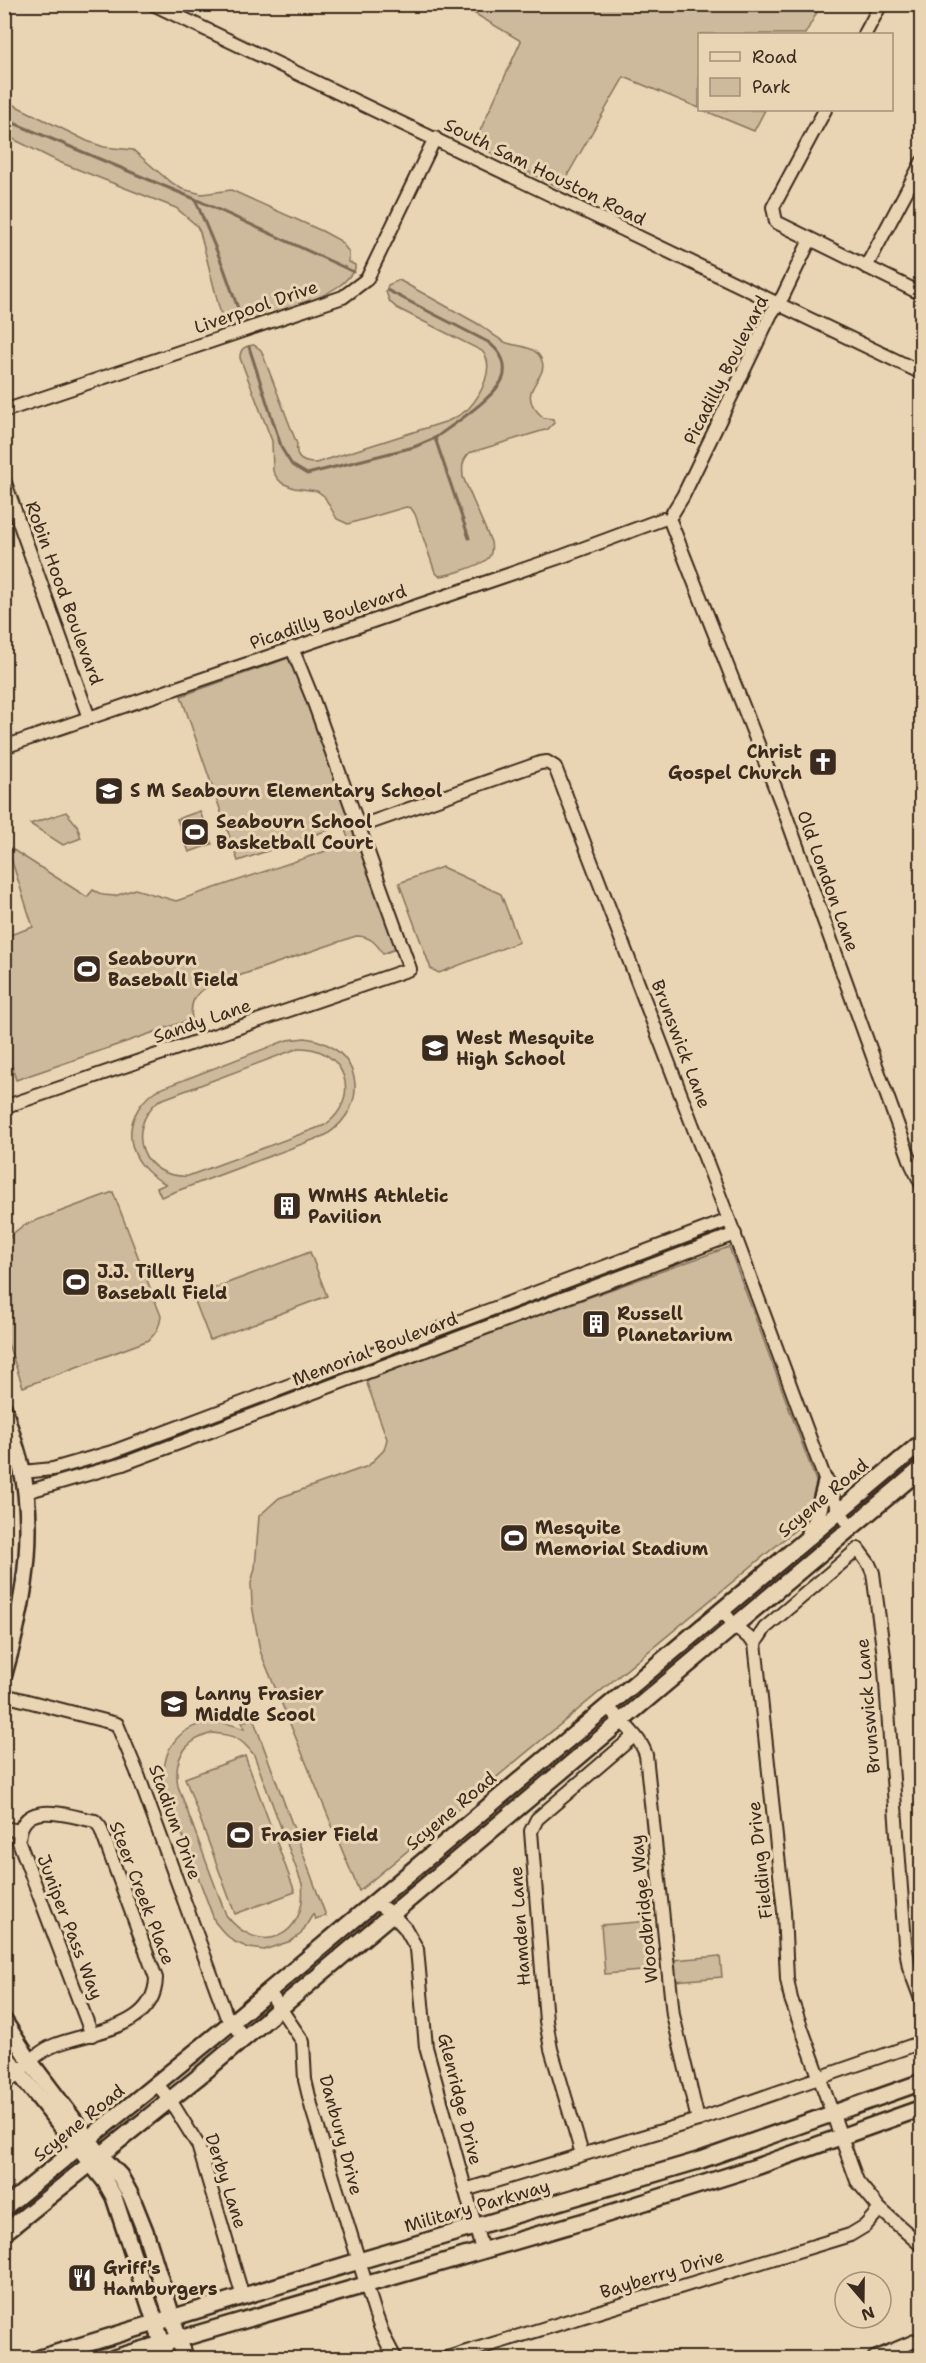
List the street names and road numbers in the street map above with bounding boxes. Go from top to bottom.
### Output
street label: South Sam Houston Road [440,113,650,231]
street label: Liverpool Drive [191,275,321,339]
street label: Picadilly Boulevard [678,291,774,449]
street label: Robin Hood Boulevard [20,498,108,688]
street label: Picadilly Boulevard [246,579,410,655]
street label: Old London Lane [791,807,865,955]
street label: Brunswick Lane [645,976,717,1112]
street label: Sandy Lane [150,993,254,1049]
street label: Memorial Boulevard [289,1306,461,1392]
street label: Scyene Road [773,1453,873,1543]
street label: Brunswick Lane [850,1637,886,1775]
street label: Stadium Drive [143,1761,207,1883]
street label: Scyene Road [401,1766,501,1856]
street label: Fielding Drive [742,1800,778,1920]
street label: Steer Creek Place [104,1818,180,1968]
street label: Woodbridge Way [624,1834,664,1984]
street label: Juniper Pass Way [31,1851,109,2003]
street label: Hamden Lane [504,1865,536,1987]
street label: Glenridge Drive [432,2031,488,2167]
street label: Danbury Drive [313,2072,369,2198]
street label: Scyene Road [28,2079,130,2167]
street label: Derby Lane [199,2130,253,2232]
street label: Military Parkway [401,2174,553,2238]
street label: Bayberry Drive [597,2244,727,2304]

